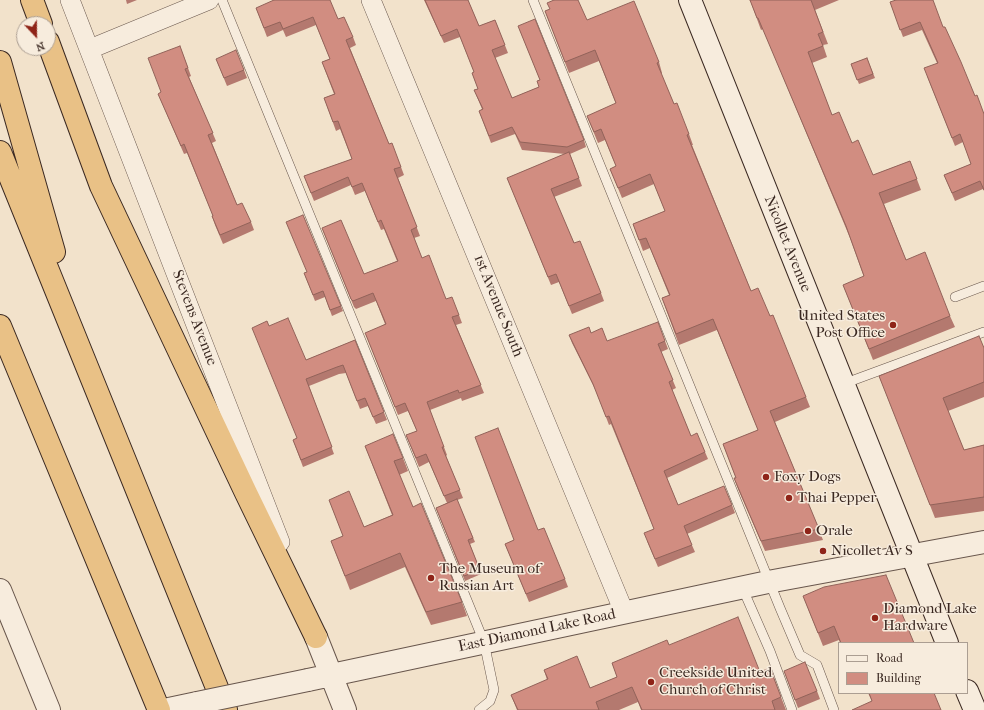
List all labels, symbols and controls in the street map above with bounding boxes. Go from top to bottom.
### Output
north arrow [16,16,56,56]
text: N [34,39,47,54]
street label: Nicollet Avenue [760,193,814,295]
street label: 1st Avenue South [469,252,527,360]
street label: Stevens Avenue [168,268,220,368]
place label: United States Post Office [798,307,885,342]
marker: United States Post Office [888,320,898,330]
place label: Foxy Dogs [774,468,841,486]
marker: Foxy Dogs [761,472,771,482]
place label: Thai Pepper [797,489,877,507]
marker: Thai Pepper [784,493,794,503]
place label: Orale [816,522,853,540]
marker: Orale [803,526,813,536]
place label: Nicollet Av S [831,542,913,560]
marker: Nicollet Av S [818,546,828,556]
place label: The Museum of Russian Art [439,560,540,595]
marker: The Museum of Russian Art [426,573,436,583]
place label: Diamond Lake Hardware [883,600,977,635]
street label: East Diamond Lake Road [457,606,617,656]
marker: Diamond Lake Hardware [870,613,880,623]
legend [838,642,968,694]
text: Road [876,651,903,665]
place label: Creekside United Church of Christ [659,664,772,699]
text: Building [876,671,921,685]
marker: Creekside United Church of Christ [646,677,656,687]

